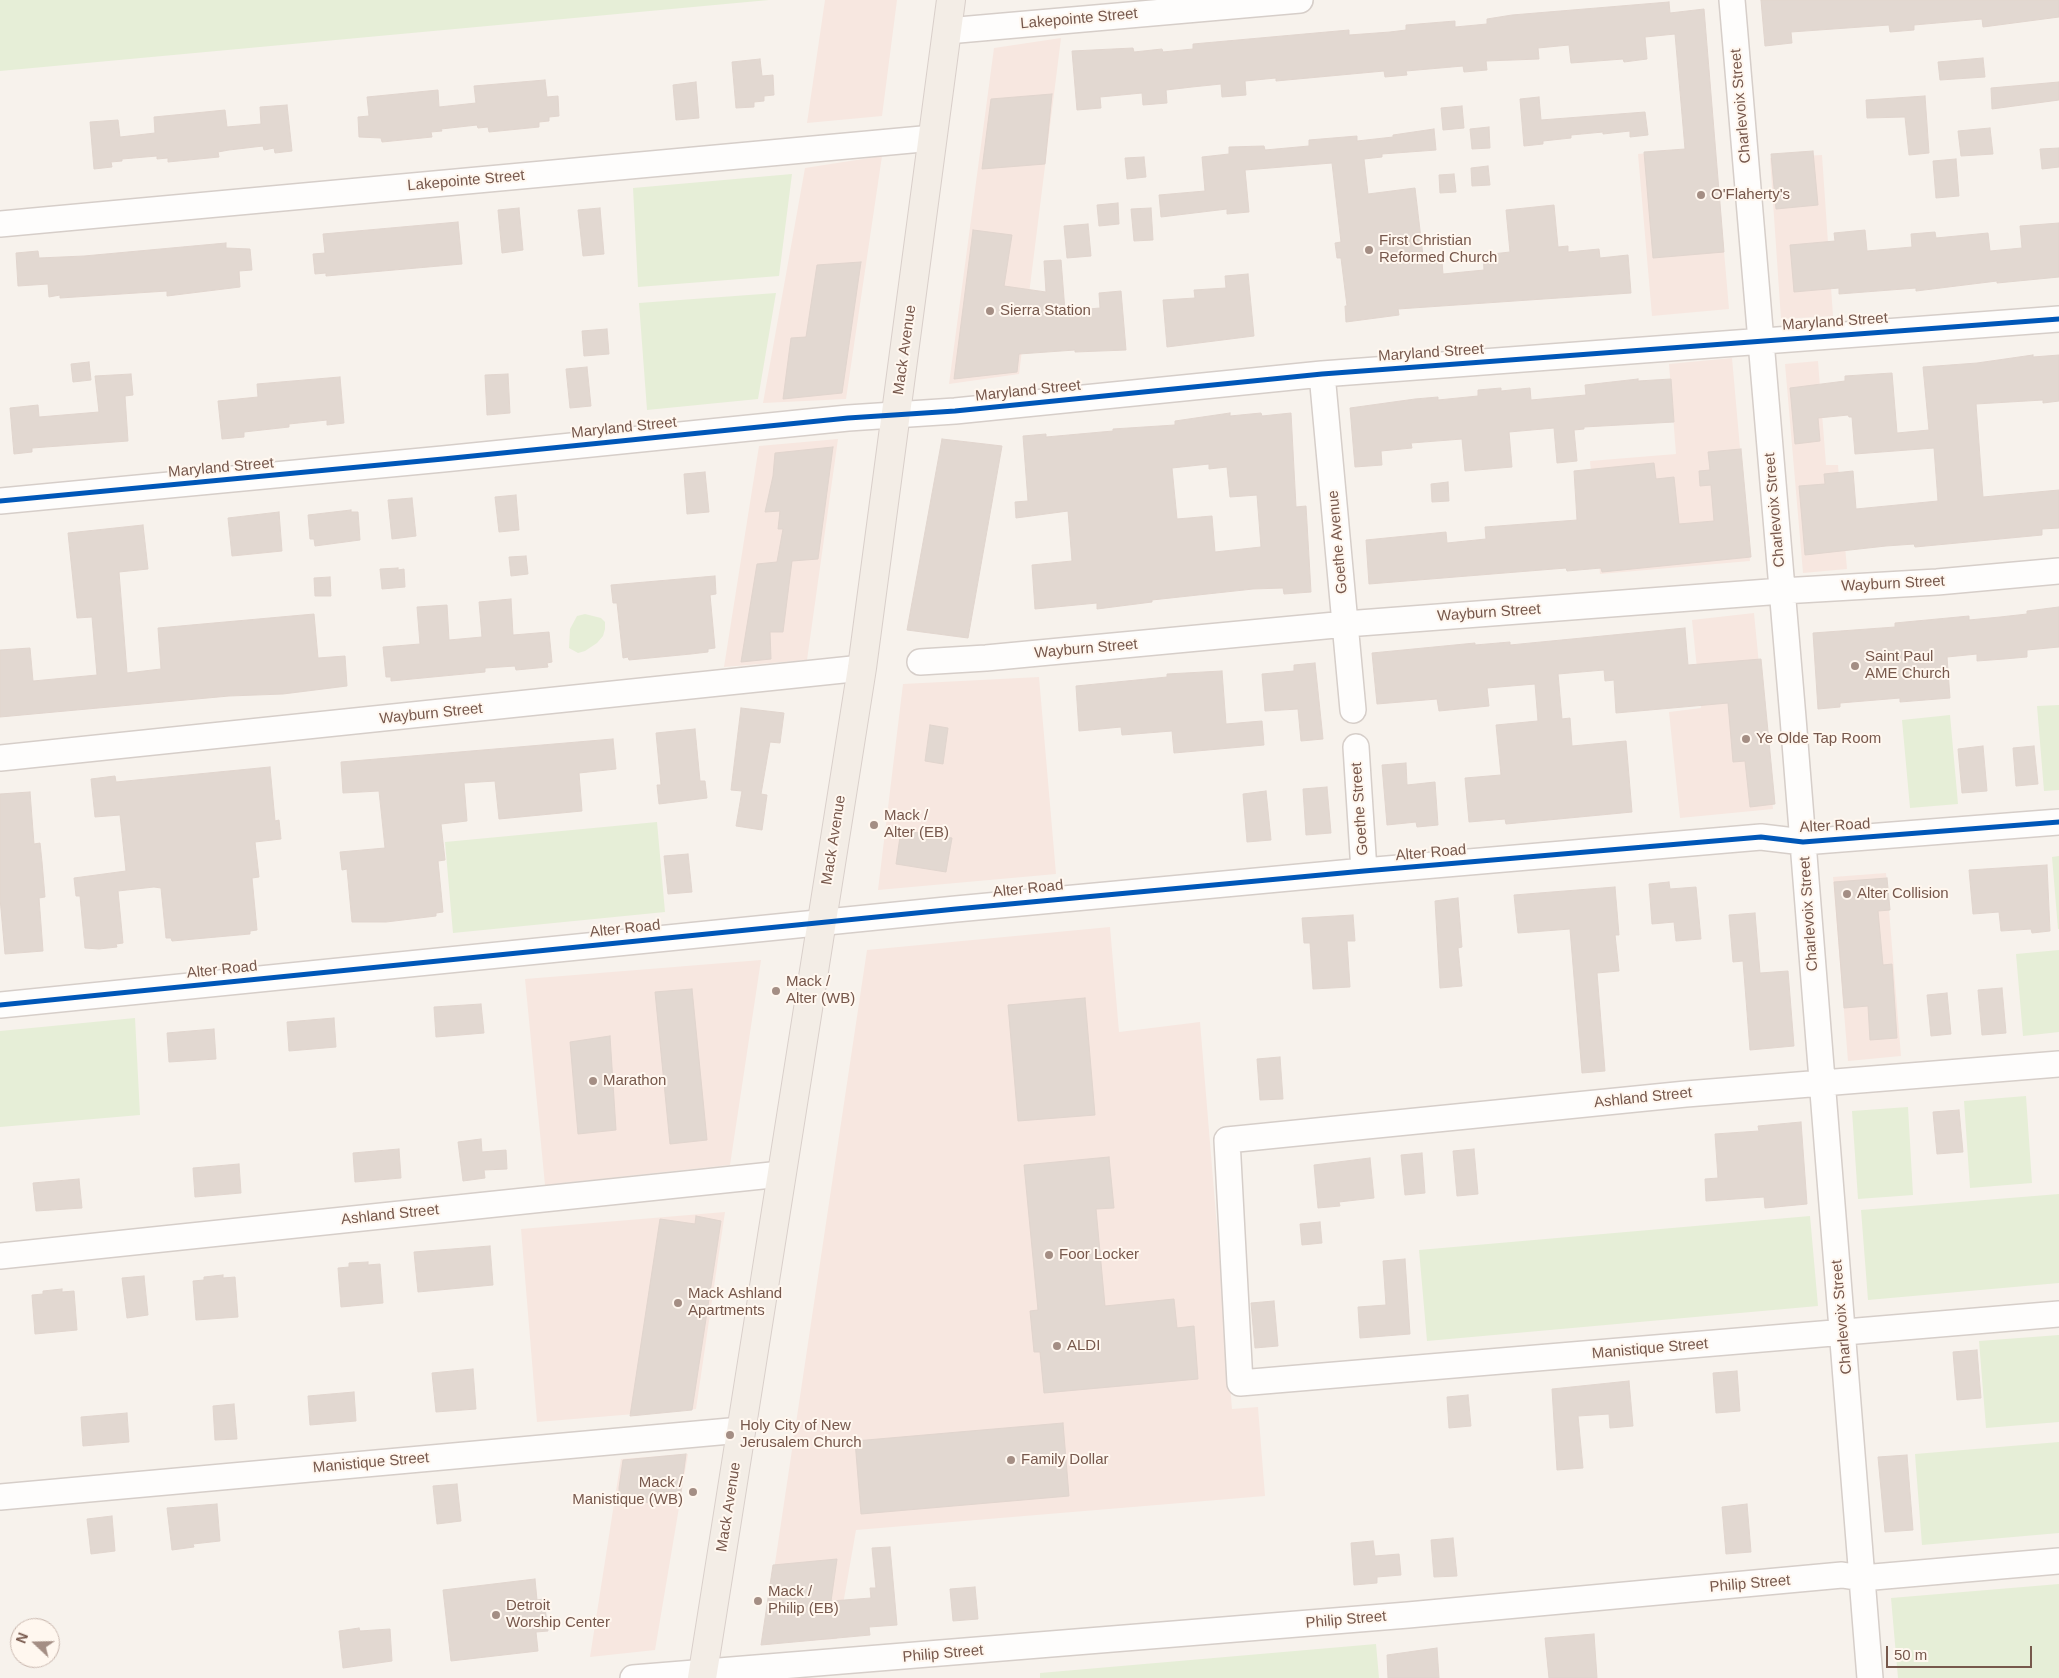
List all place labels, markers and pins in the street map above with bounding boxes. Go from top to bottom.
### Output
place label: O'Flaherty's [1711,186,1790,204]
marker: O'Flaherty's [1695,189,1707,201]
place label: First Christian Reformed Church [1379,232,1497,267]
marker: First Christian Reformed Church [1363,244,1375,256]
place label: Sierra Station [1000,302,1091,320]
marker: Sierra Station [984,305,996,317]
place label: Saint Paul AME Church [1865,648,1950,683]
marker: Saint Paul AME Church [1849,660,1861,672]
place label: Ye Olde Tap Room [1756,730,1881,748]
marker: Ye Olde Tap Room [1740,733,1752,745]
place label: Mack / Alter (EB) [884,807,949,842]
marker: Mack / Alter (EB) [868,819,880,831]
place label: Alter Collision [1857,885,1949,903]
marker: Alter Collision [1841,888,1853,900]
place label: Mack / Alter (WB) [786,973,855,1008]
marker: Mack / Alter (WB) [770,985,782,997]
place label: Marathon [603,1072,666,1090]
marker: Marathon [587,1075,599,1087]
place label: Foor Locker [1059,1246,1139,1264]
marker: Foor Locker [1043,1249,1055,1261]
place label: Mack Ashland Apartments [688,1285,782,1320]
marker: Mack Ashland Apartments [672,1297,684,1309]
place label: ALDI [1067,1337,1100,1355]
marker: ALDI [1051,1340,1063,1352]
place label: Holy City of New Jerusalem Church [740,1417,862,1452]
marker: Holy City of New Jerusalem Church [724,1429,736,1441]
place label: Family Dollar [1021,1451,1109,1469]
marker: Family Dollar [1005,1454,1017,1466]
place label: Mack / Manistique (WB) [572,1474,683,1509]
marker: Mack / Manistique (WB) [687,1486,699,1498]
place label: Mack / Philip (EB) [768,1583,839,1618]
marker: Mack / Philip (EB) [752,1595,764,1607]
place label: Detroit Worship Center [506,1597,610,1632]
marker: Detroit Worship Center [490,1609,502,1621]

